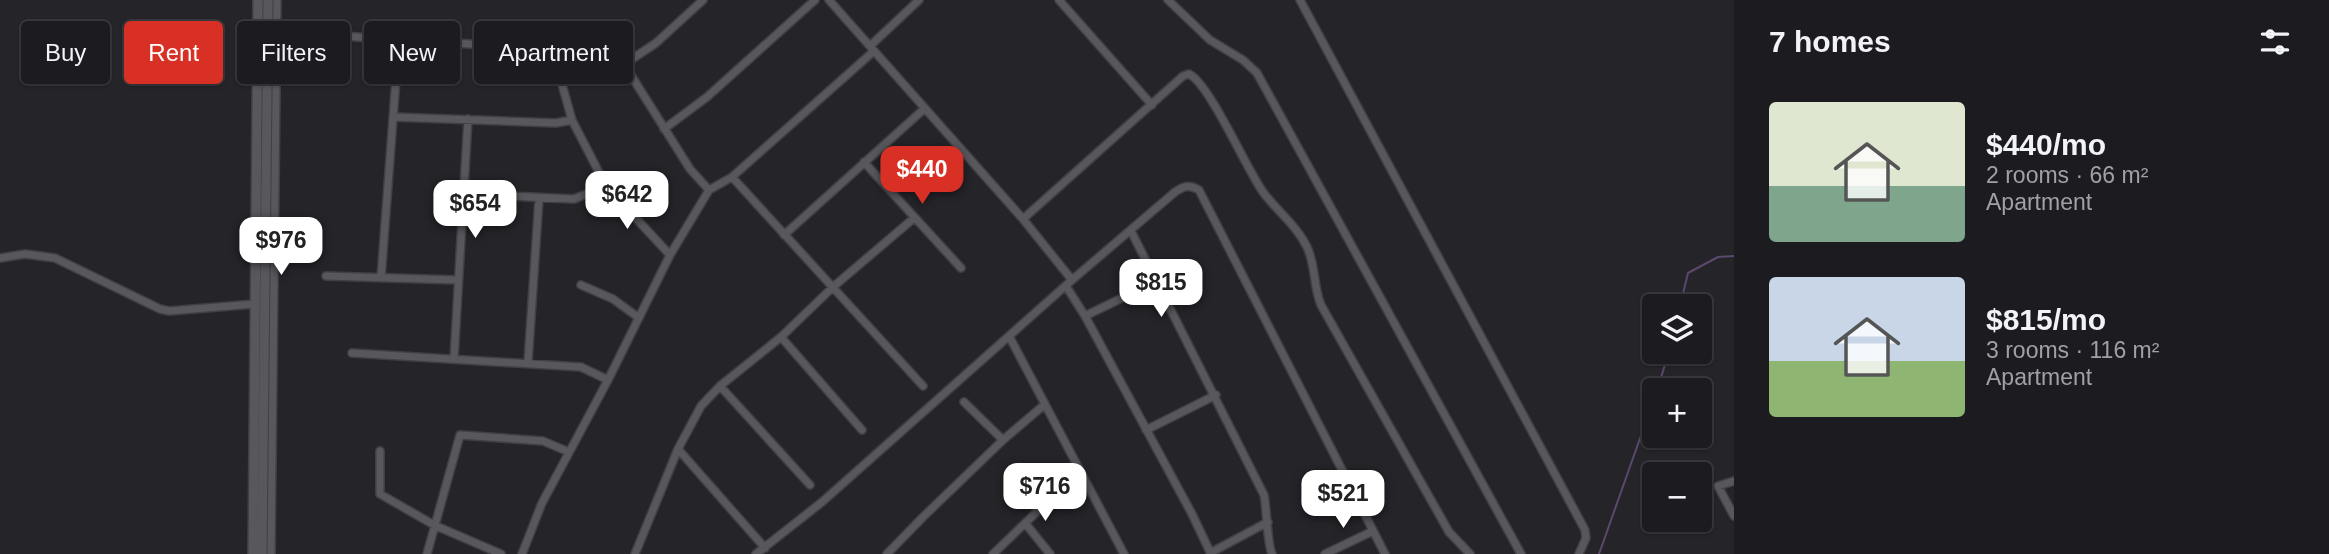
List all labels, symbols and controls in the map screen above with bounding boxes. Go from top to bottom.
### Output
chip: Buy [21,21,110,84]
chip: Rent [124,21,223,84]
chip: Filters [237,21,350,84]
chip: New [364,21,460,84]
chip: Apartment [474,21,633,84]
icon: filters [2256,23,2294,61]
text: 7 homes [1769,25,1891,58]
text: $440/mo [1986,128,2106,161]
icon: home [1825,130,1909,214]
pin: $440 [881,146,963,206]
text: $440 [896,156,948,182]
text: 2 rooms · 66 m² [1986,162,2148,188]
pin: $642 [586,172,668,231]
pin: $654 [434,180,516,240]
text: $642 [601,181,653,207]
text: Apartment [1986,189,2092,215]
text: $654 [449,190,501,216]
pin: $976 [240,218,322,277]
text: $976 [255,227,307,253]
pin: $815 [1120,260,1202,319]
text: $815 [1135,269,1187,295]
map controls [1642,294,1712,532]
button: layers [1642,294,1712,364]
text: $815/mo [1986,303,2106,336]
icon: home [1825,305,1909,389]
text: 3 rooms · 116 m² [1986,337,2159,363]
text: Apartment [1986,364,2092,390]
button: + [1642,378,1712,448]
button: − [1642,462,1712,532]
pin: $716 [1004,463,1086,523]
pin: $521 [1302,470,1384,530]
text: $716 [1019,473,1071,499]
text: $521 [1317,480,1369,506]

